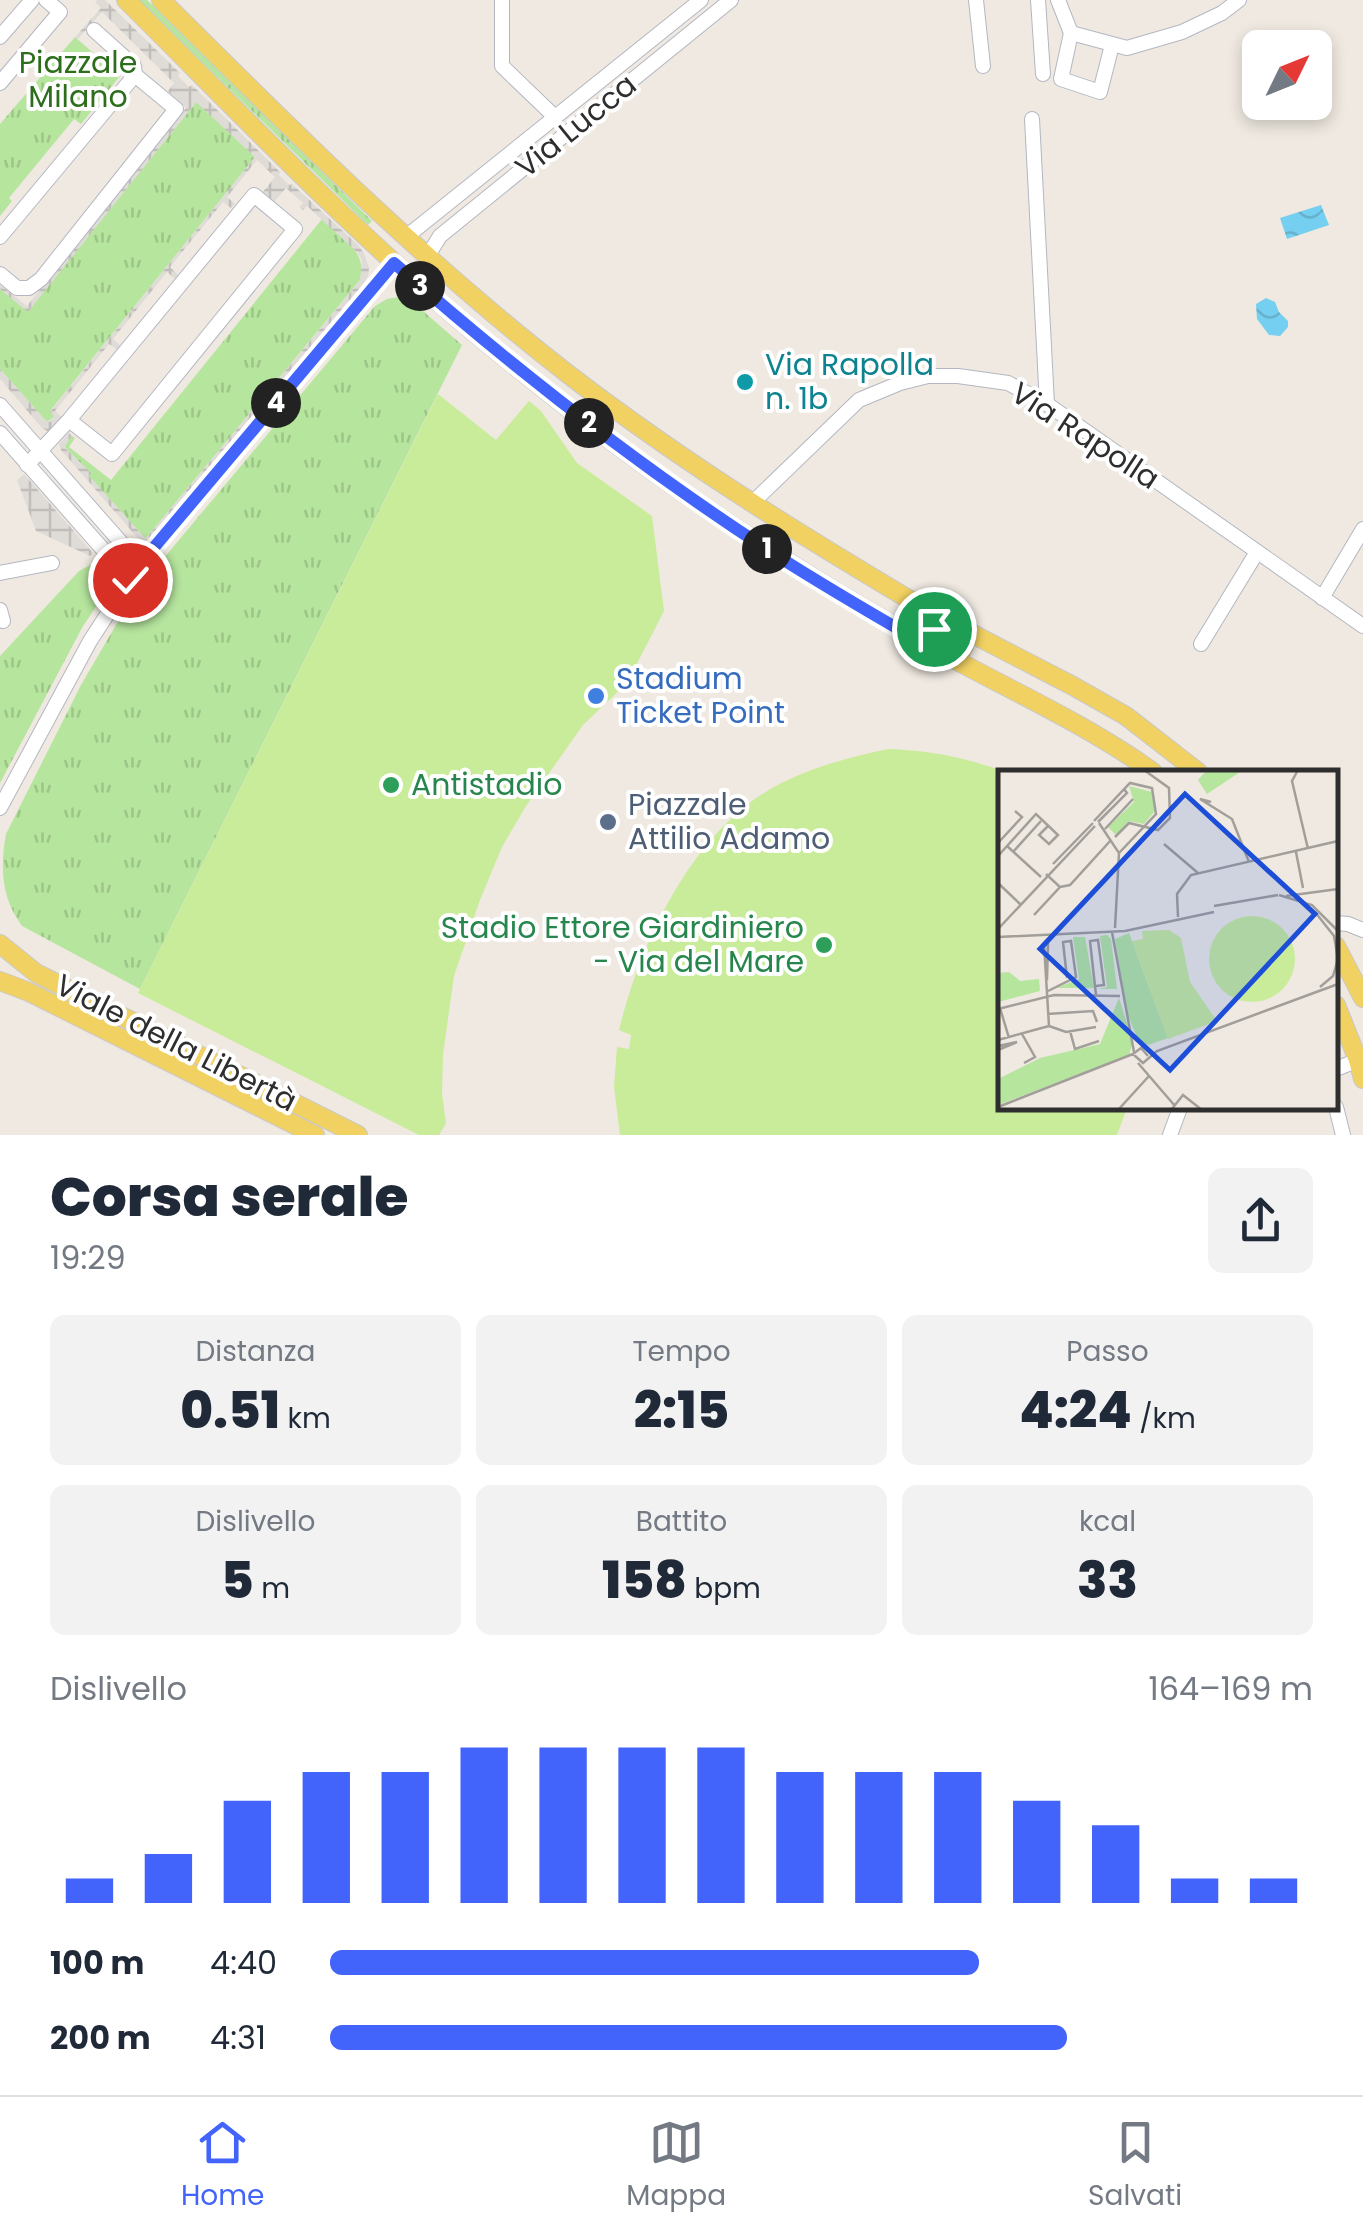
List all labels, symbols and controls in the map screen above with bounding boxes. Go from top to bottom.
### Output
north arrow [1242,30,1332,120]
map controls [1242,30,1332,120]
park label: Piazzale Milano [19,41,137,118]
street label: Via Lucca [506,63,645,188]
pin: 3 [395,261,445,311]
text: 3 [412,266,428,305]
place label: Via Rapolla n. 1b [765,343,934,420]
marker: Via Rapolla n. 1b [734,371,756,393]
street label: Via Rapolla [1003,372,1168,500]
pin: 4 [251,378,301,428]
text: 4 [267,383,285,422]
pin: 2 [564,398,614,448]
text: 2 [581,403,597,442]
pin: 1 [742,524,792,574]
text: 1 [762,529,772,568]
pin [88,538,173,623]
icon: check [103,553,158,608]
pin [892,587,977,672]
icon: arrive [907,602,962,657]
place label: Stadium Ticket Point [616,657,785,734]
marker: Stadium Ticket Point [585,685,607,707]
place label: Antistadio [411,763,562,806]
inset map [998,770,1338,1110]
marker: Antistadio [380,774,402,796]
place label: Piazzale Attilio Adamo [628,783,830,860]
marker: Piazzale Attilio Adamo [597,811,619,833]
place label: Stadio Ettore Giardiniero - Via del Mare [441,906,804,983]
marker: Stadio Ettore Giardiniero - Via del Mare [813,934,835,956]
street label: Viale della Libertà [48,963,304,1122]
text: Corsa serale [50,1158,408,1235]
button: share [1208,1168,1313,1273]
text: 19:29 [50,1235,126,1280]
text: Distanza [195,1332,316,1371]
text: Tempo [632,1332,731,1371]
text: Passo [1066,1332,1149,1371]
text: 0.51 [180,1375,280,1446]
text: 2:15 [634,1375,729,1446]
text: 4:24 [1019,1375,1132,1446]
text: km [280,1399,331,1438]
text: /km [1132,1399,1196,1438]
text: Dislivello [196,1502,315,1541]
text: Battito [636,1502,727,1541]
text: kcal [1079,1502,1136,1541]
text: 5 [221,1545,254,1616]
text: 158 [602,1545,687,1616]
text: 33 [1077,1545,1138,1616]
text: m [254,1569,290,1608]
text: bpm [687,1569,761,1608]
text: Dislivello [50,1666,187,1711]
text: 164–169 m [1148,1666,1313,1711]
text: 100 m [50,1940,144,1985]
text: 4:40 [210,1940,277,1985]
text: 200 m [50,2015,151,2060]
text: 4:31 [210,2015,266,2060]
tab: Home [181,2115,264,2217]
tab: Mappa [626,2115,726,2217]
tab: Salvati [1088,2115,1182,2217]

